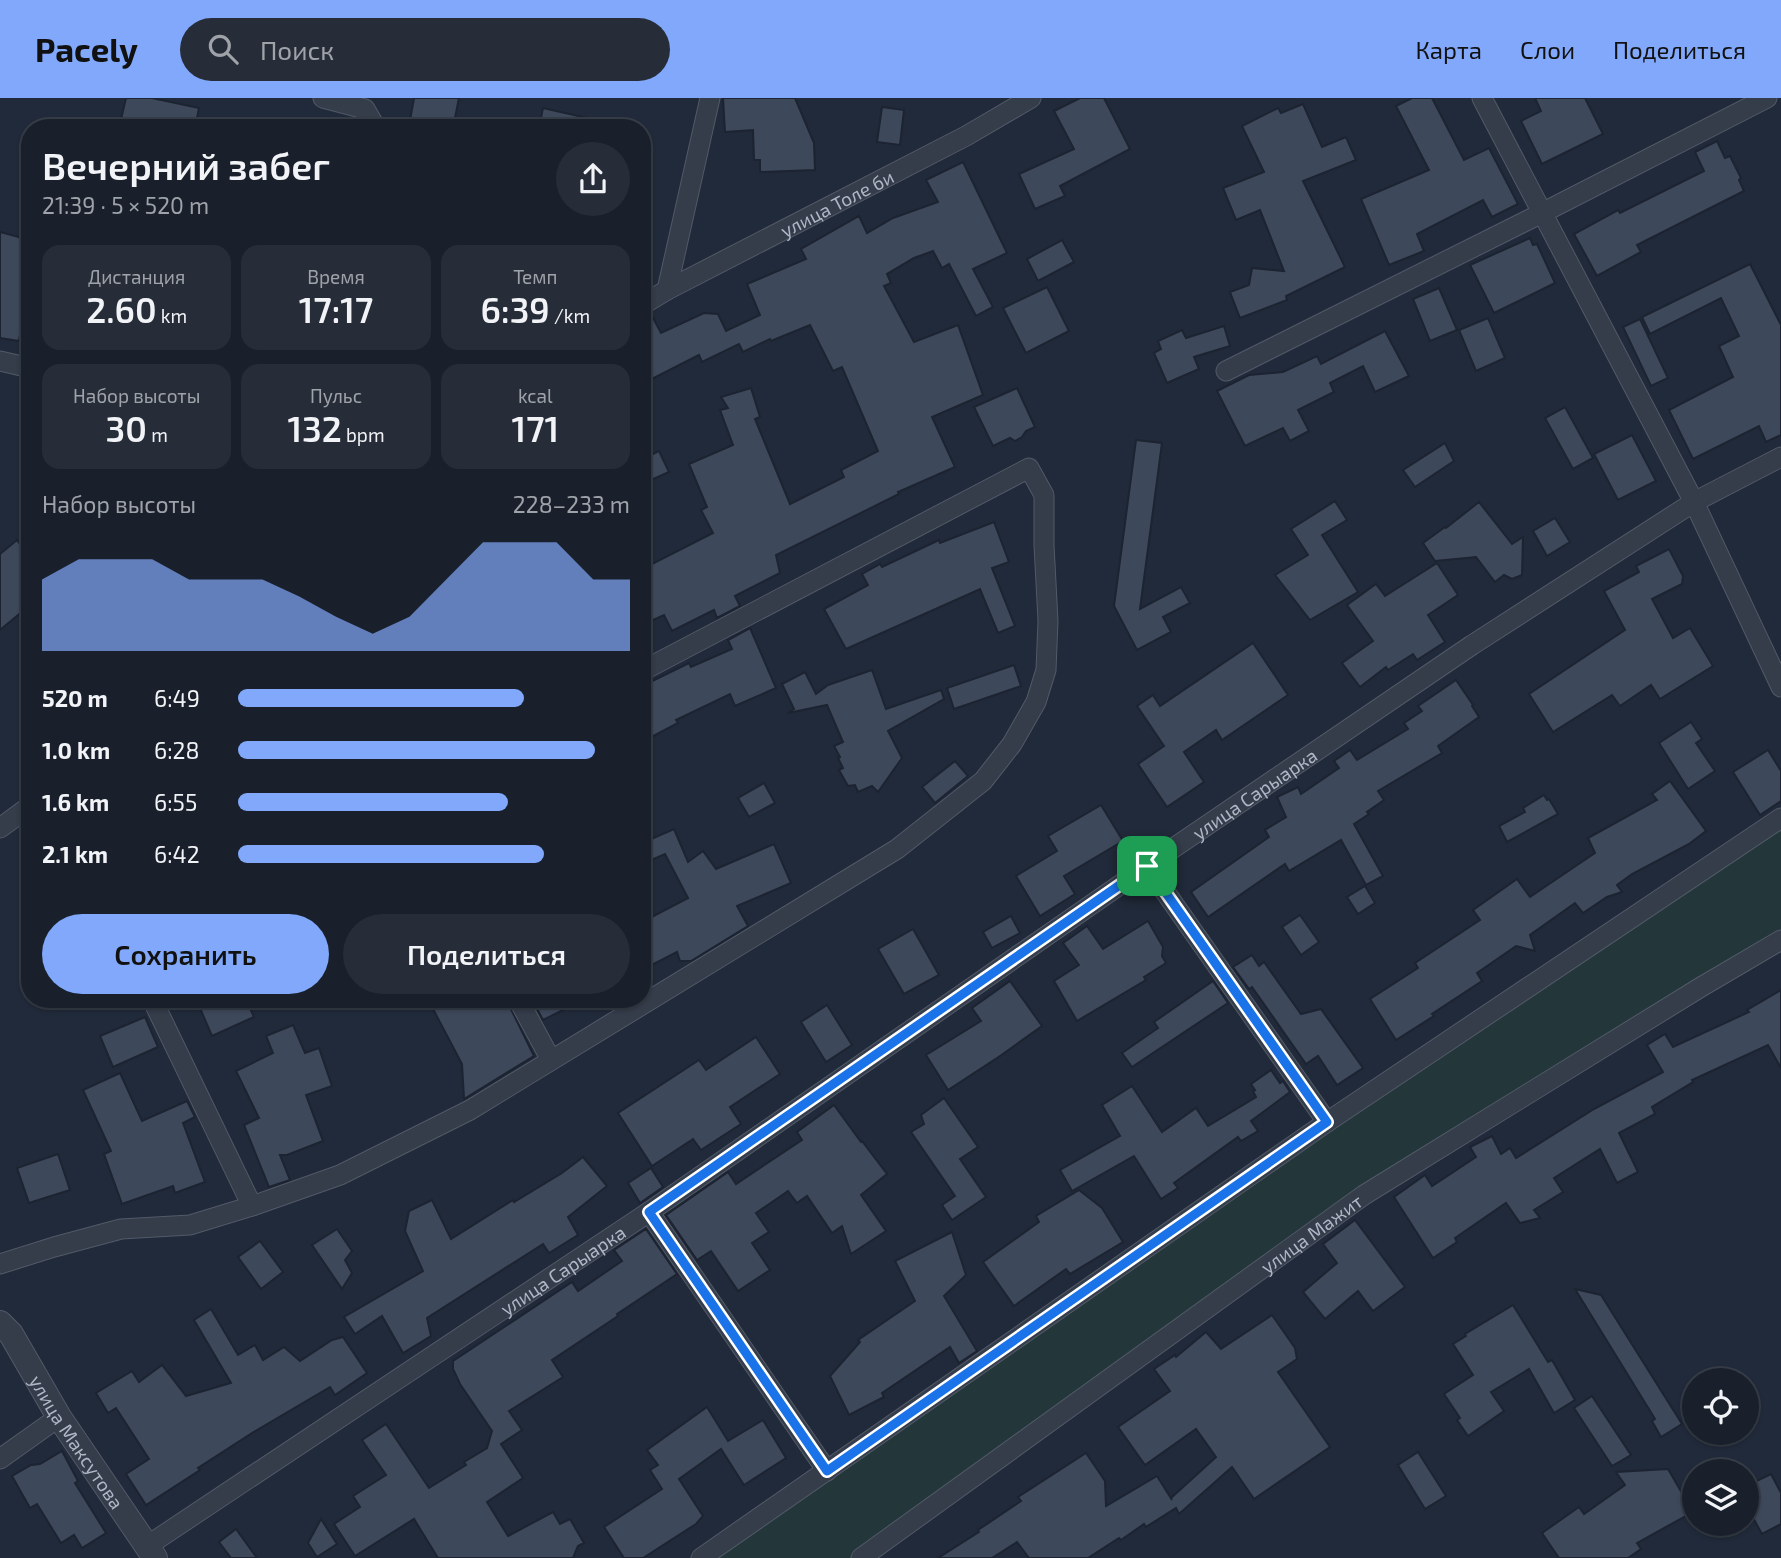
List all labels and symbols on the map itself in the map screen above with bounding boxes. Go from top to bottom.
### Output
street label: улица Толе би [776,164,897,242]
street label: улица Сарыарка [1187,743,1321,844]
pin [1117,836,1177,896]
street label: улица Мажит [1256,1189,1366,1278]
street label: улица Сарыарка [495,1220,629,1320]
street label: улица Максутова [25,1371,129,1513]

